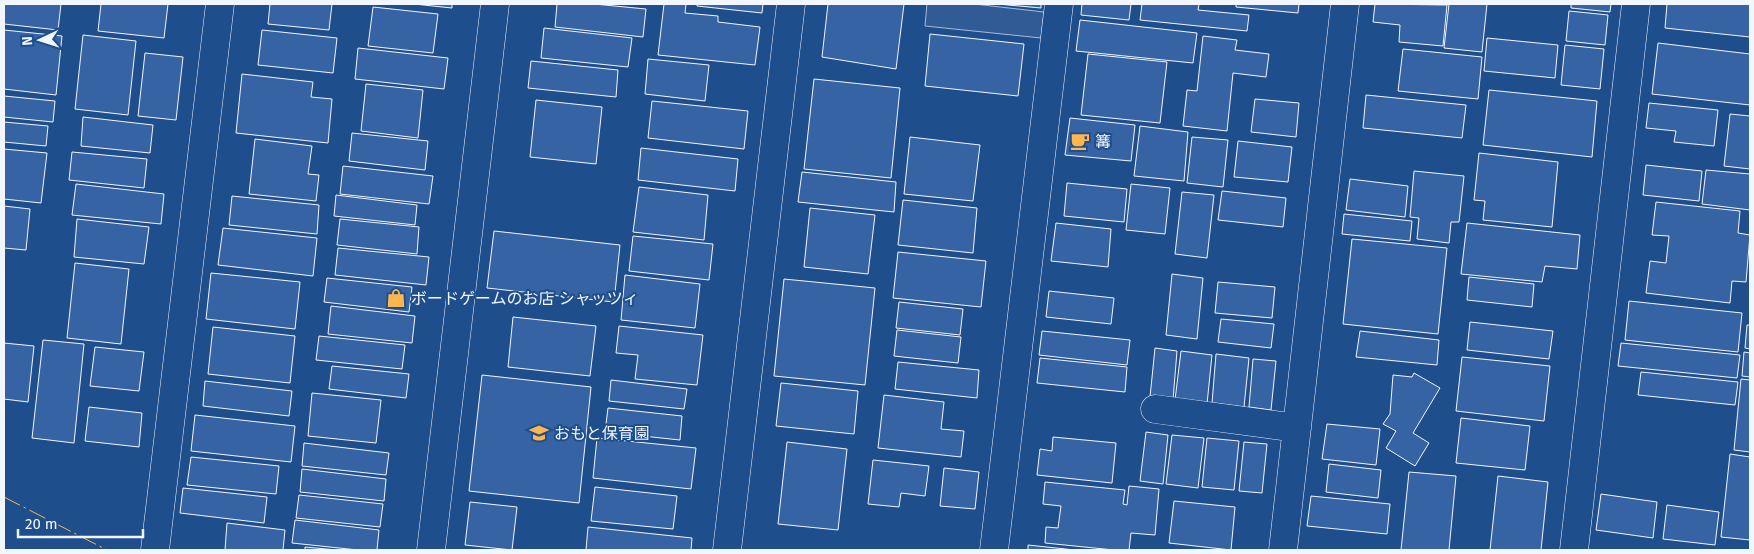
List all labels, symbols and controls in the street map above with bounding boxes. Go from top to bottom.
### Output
north arrow [15,15,65,65]
text: N [19,36,36,46]
cafe icon: 篝 [1069,130,1091,152]
place label: 篝 [1095,132,1111,151]
shop icon: ボードゲームのお店 シャッツィ [385,287,407,309]
place label: ボードゲームのお店 シャッツィ [411,289,639,308]
school or university icon: おもと保育園 [528,422,550,444]
place label: おもと保育園 [554,424,650,443]
scale bar [18,506,142,538]
text: 20 m [25,515,58,533]

